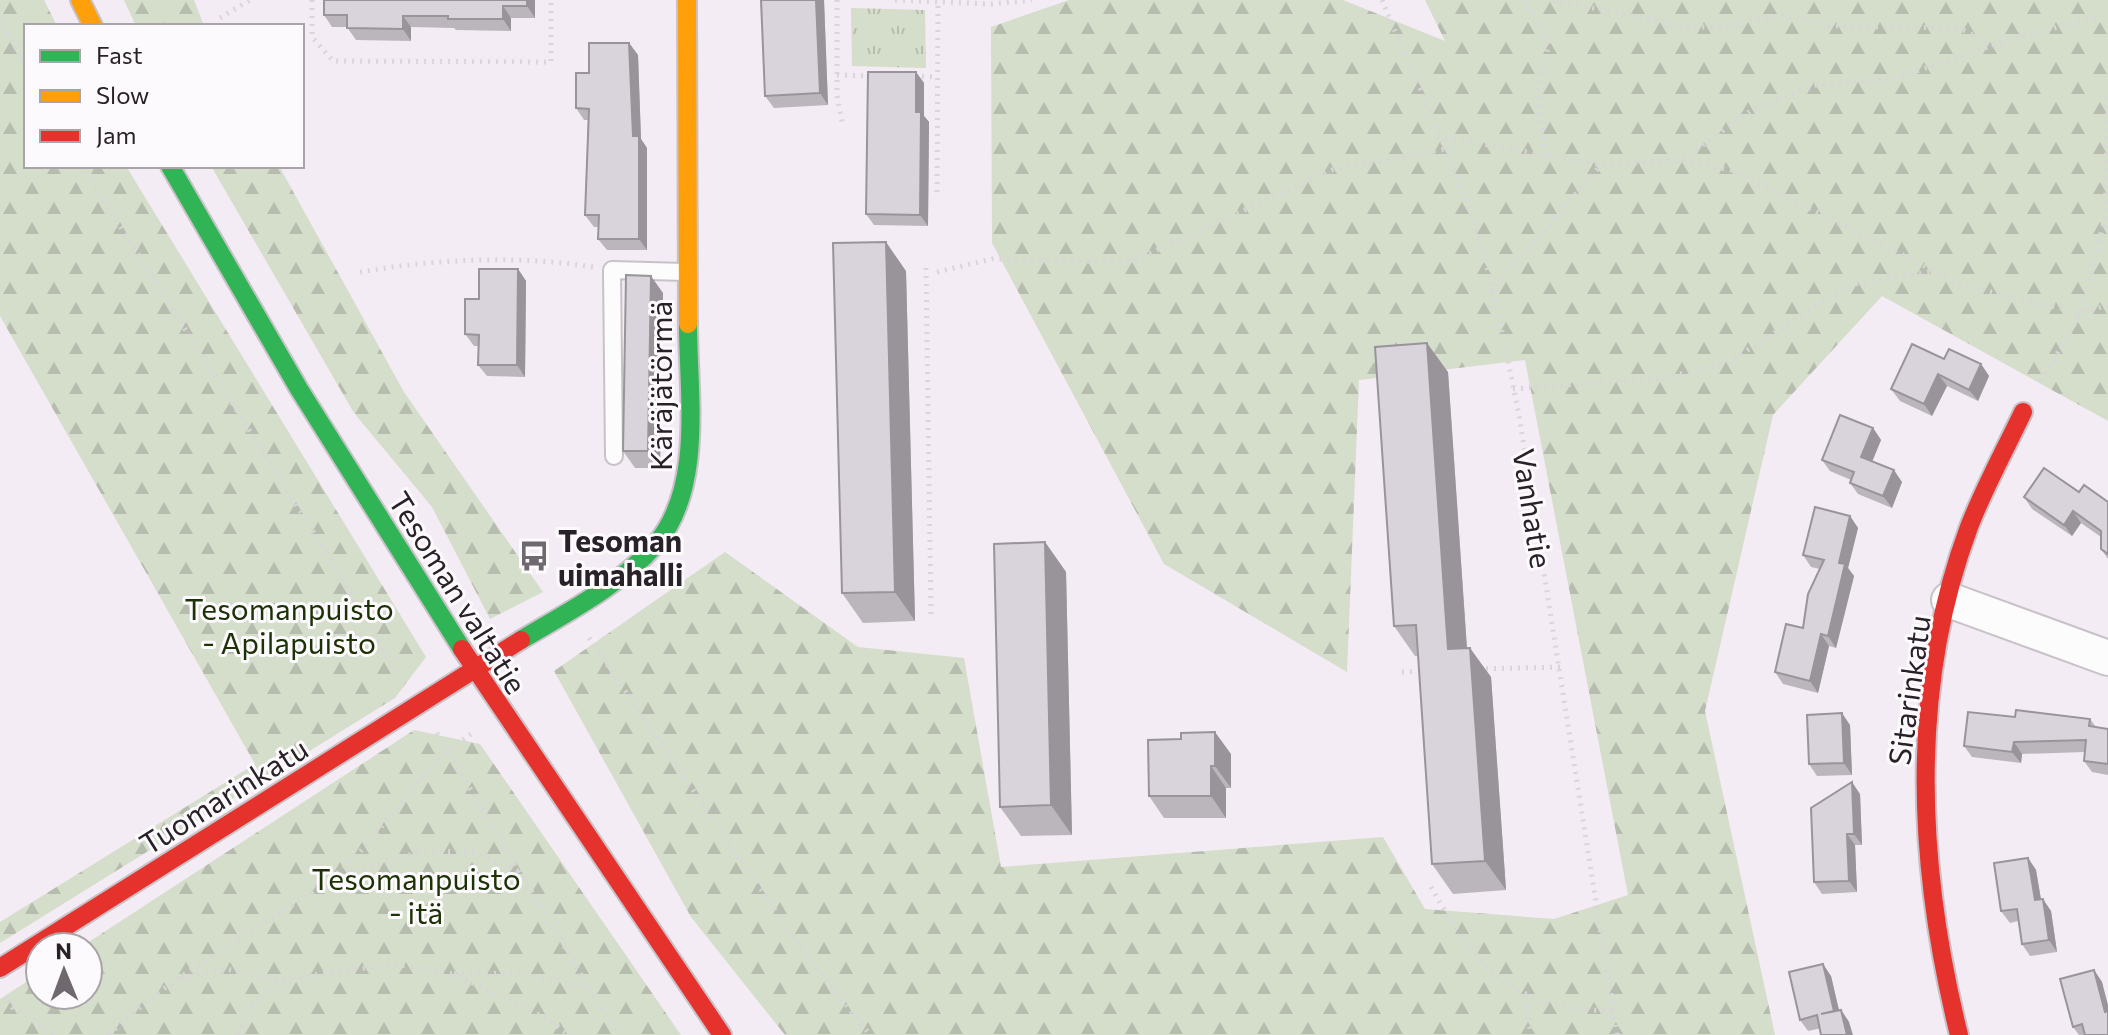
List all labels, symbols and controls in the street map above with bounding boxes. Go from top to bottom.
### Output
legend [24,24,304,168]
text: Fast [96,40,143,69]
text: Slow [96,80,149,109]
text: Jam [96,120,136,149]
street label: Käräjätörmä [641,301,678,471]
street label: Vanhatie [1506,446,1562,570]
street label: Tesoman valtatie [382,484,536,700]
place label: Tesoman uimahalli [558,521,683,592]
bus stop icon: Tesoman uimahalli [517,539,551,573]
park label: Tesomanpuisto - Apilapuisto [184,589,394,660]
street label: Sitarinkatu [1879,613,1937,767]
street label: Tuomarinkatu [132,729,314,861]
park label: Tesomanpuisto - itä [311,859,521,930]
north arrow [24,931,104,1011]
text: N [55,937,72,964]

